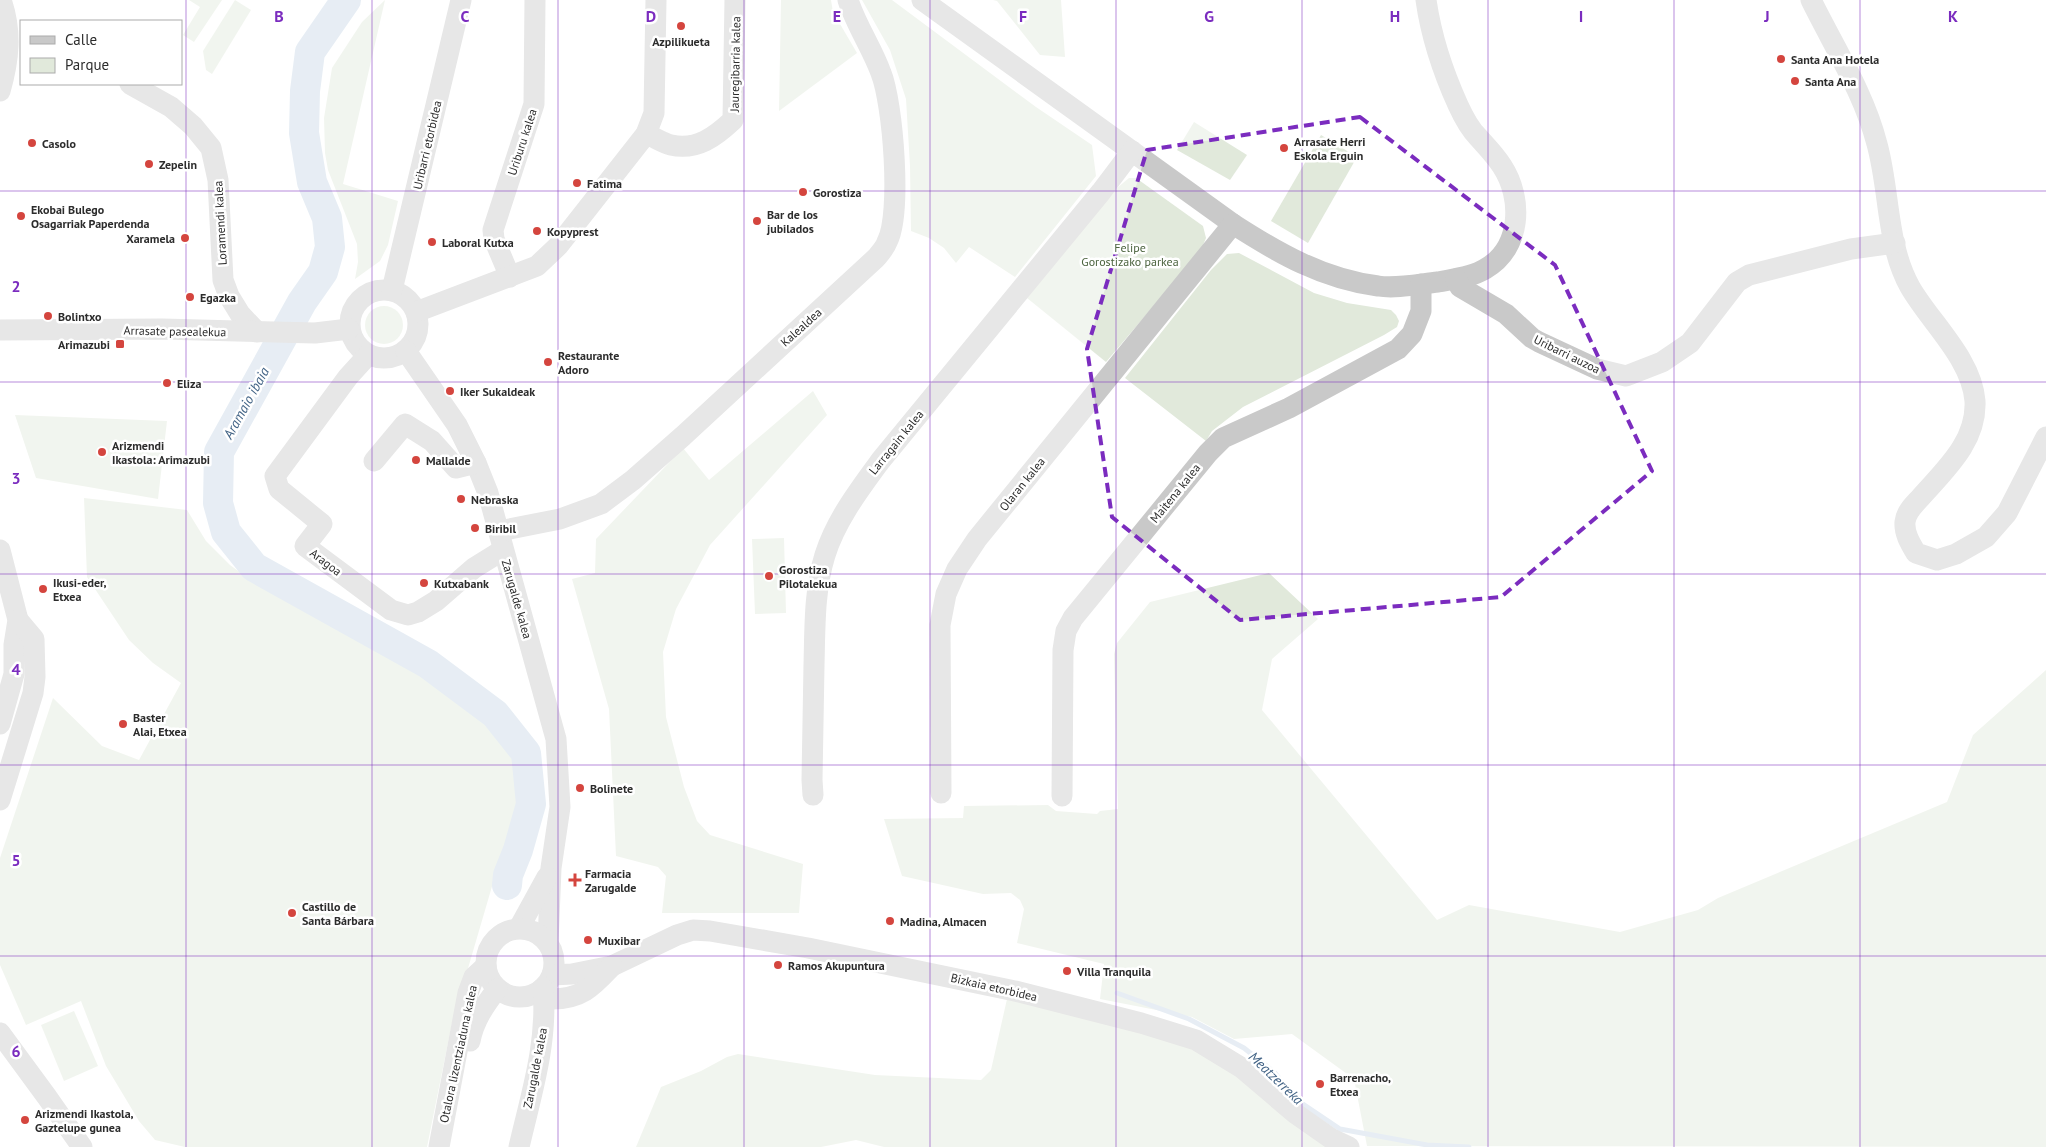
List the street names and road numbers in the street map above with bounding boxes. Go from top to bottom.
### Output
street label: Jauregibarria kalea [727,16,743,113]
street label: Uribarri etorbidea [409,99,445,191]
street label: Uriburu kalea [504,107,540,177]
street label: Loramendi kalea [210,180,230,266]
street label: Kalealdea [777,305,825,349]
street label: Arrasate pasealekua [124,323,227,339]
street label: Uribarri auzoa [1531,331,1603,377]
street label: Larragain kalea [865,407,927,477]
street label: Olaran kalea [996,454,1048,514]
street label: Maitena kalea [1147,460,1203,526]
street label: Aragoa [307,545,345,579]
street label: Zarugalde kalea [499,558,535,640]
street label: Bizkaia etorbidea [949,970,1039,1004]
street label: Otalora lizentziaduna kalea [436,984,480,1124]
street label: Zarugalde kalea [520,1026,550,1110]

